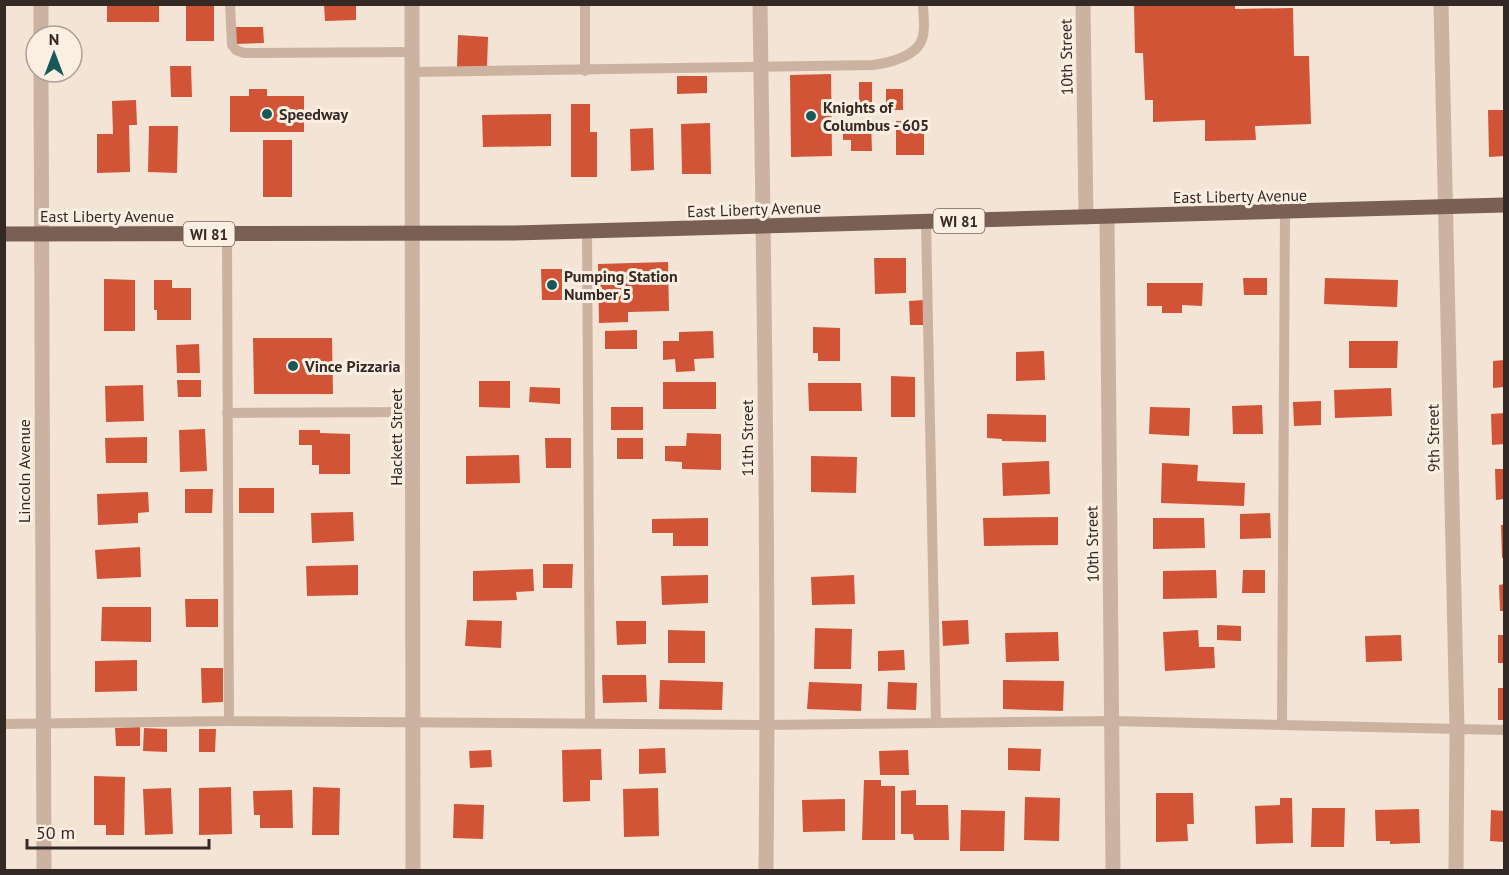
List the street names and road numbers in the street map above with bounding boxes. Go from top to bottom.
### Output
street label: 10th Street [1055,18,1077,96]
street label: East Liberty Avenue [1173,185,1307,207]
street label: East Liberty Avenue [687,197,821,221]
street label: East Liberty Avenue [40,206,174,226]
road number: WI 81 [934,209,984,233]
road number: WI 81 [184,222,234,246]
street label: Hackett Street [386,388,406,486]
street label: 11th Street [737,399,757,476]
street label: 9th Street [1422,403,1444,472]
street label: Lincoln Avenue [14,419,34,523]
street label: 10th Street [1081,505,1103,583]

